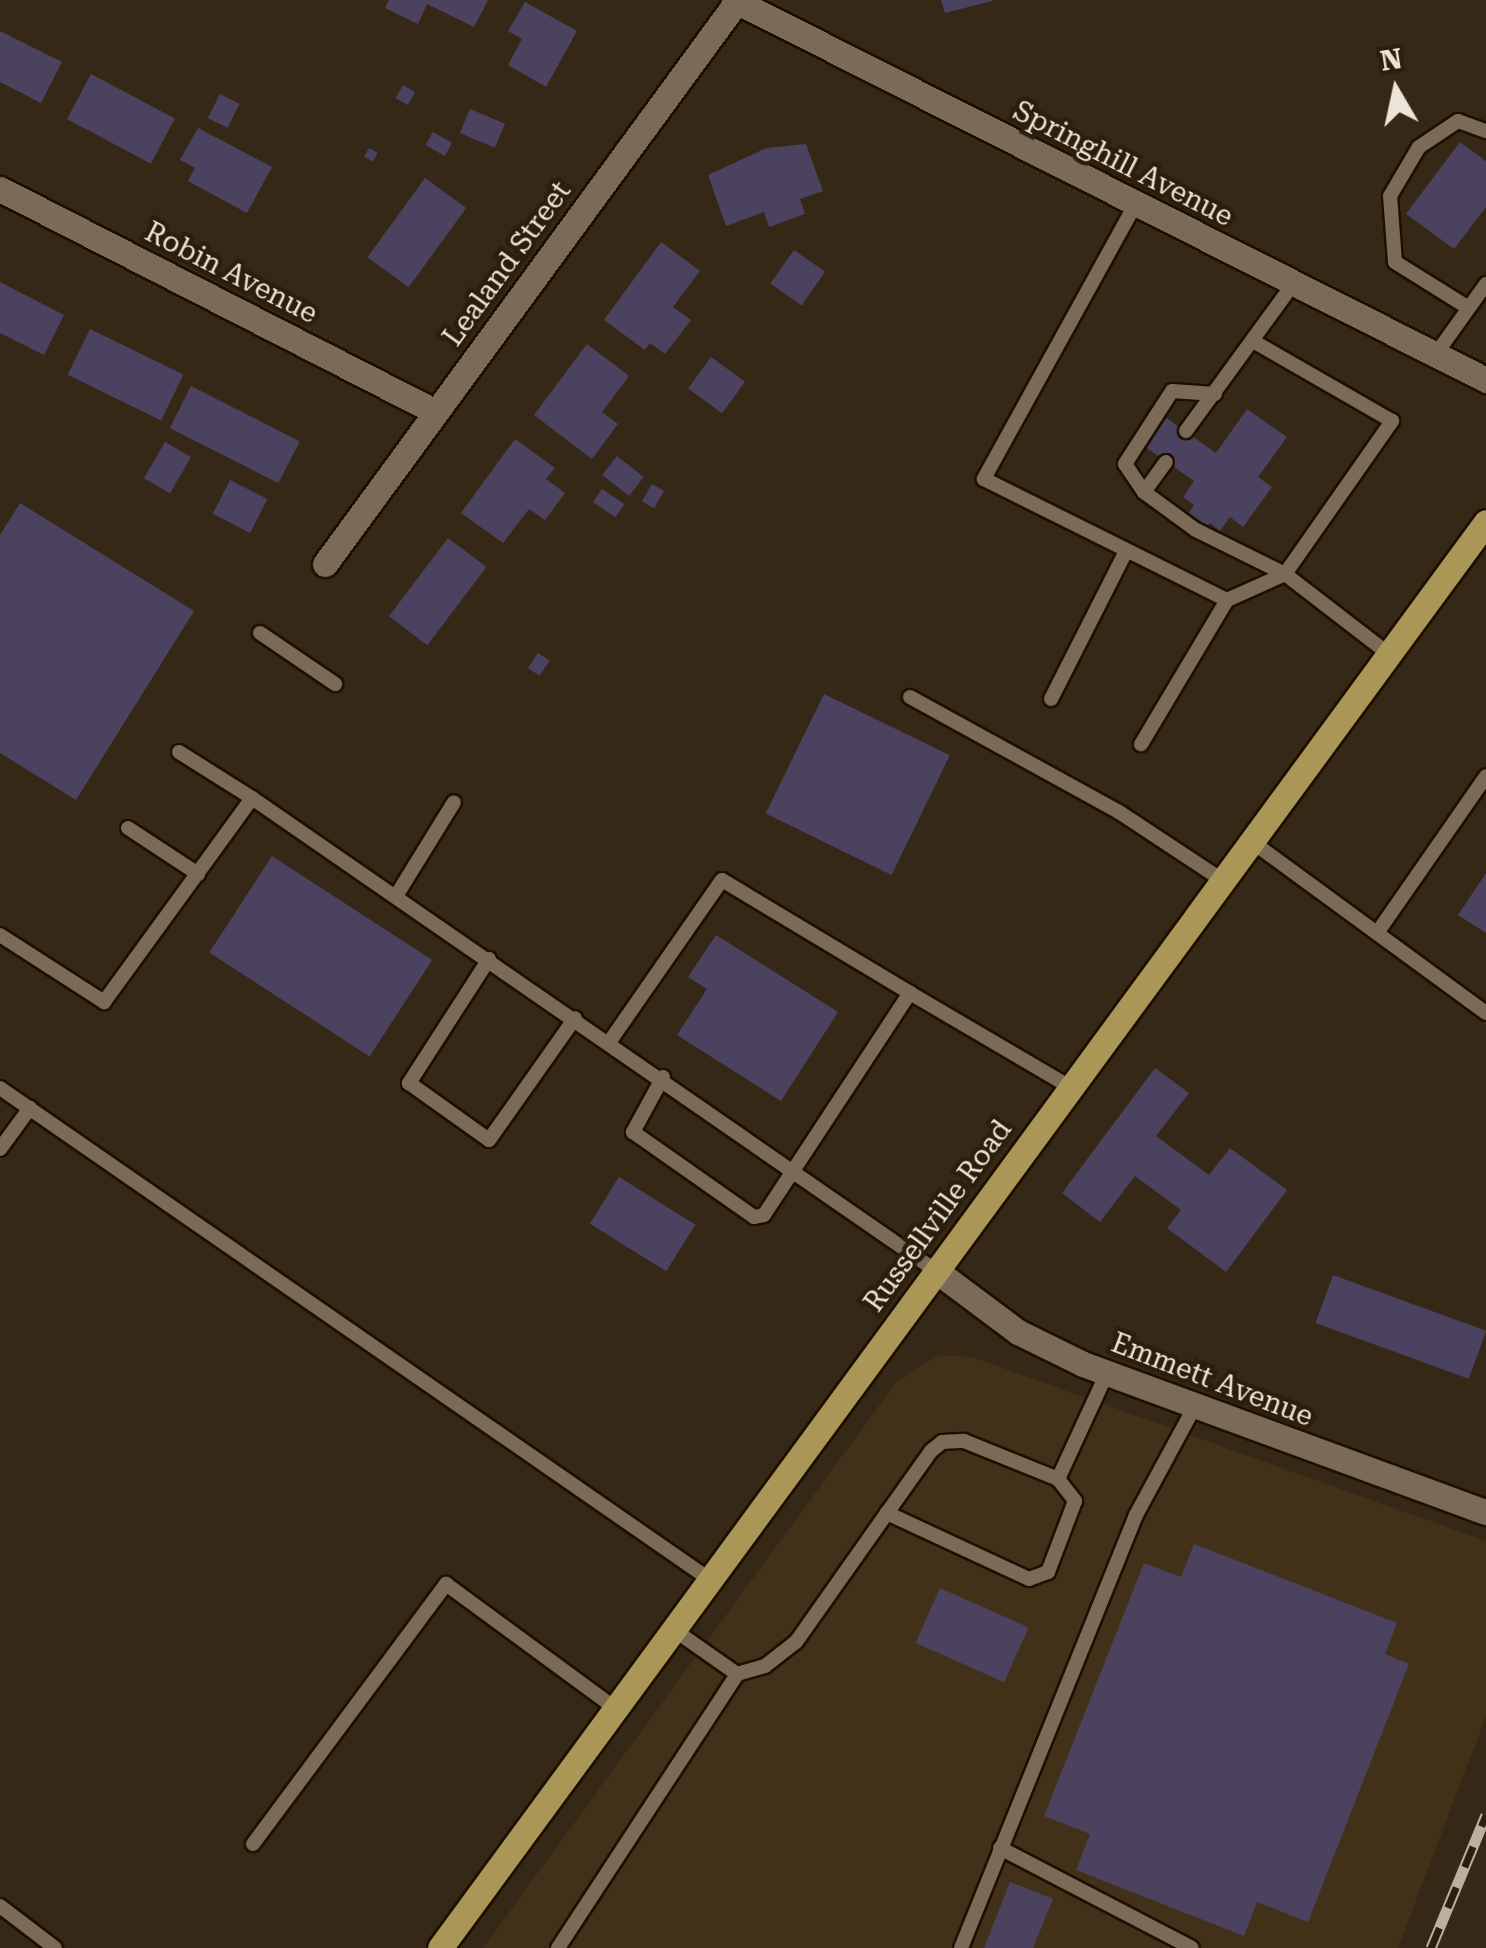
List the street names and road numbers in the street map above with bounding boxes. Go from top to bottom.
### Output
street label: Springhill Avenue [1008,94,1238,234]
street label: Lealand Street [436,175,578,353]
street label: Robin Avenue [139,215,323,331]
street label: Russellville Road [857,1114,1019,1318]
street label: Emmett Avenue [1107,1326,1317,1434]

